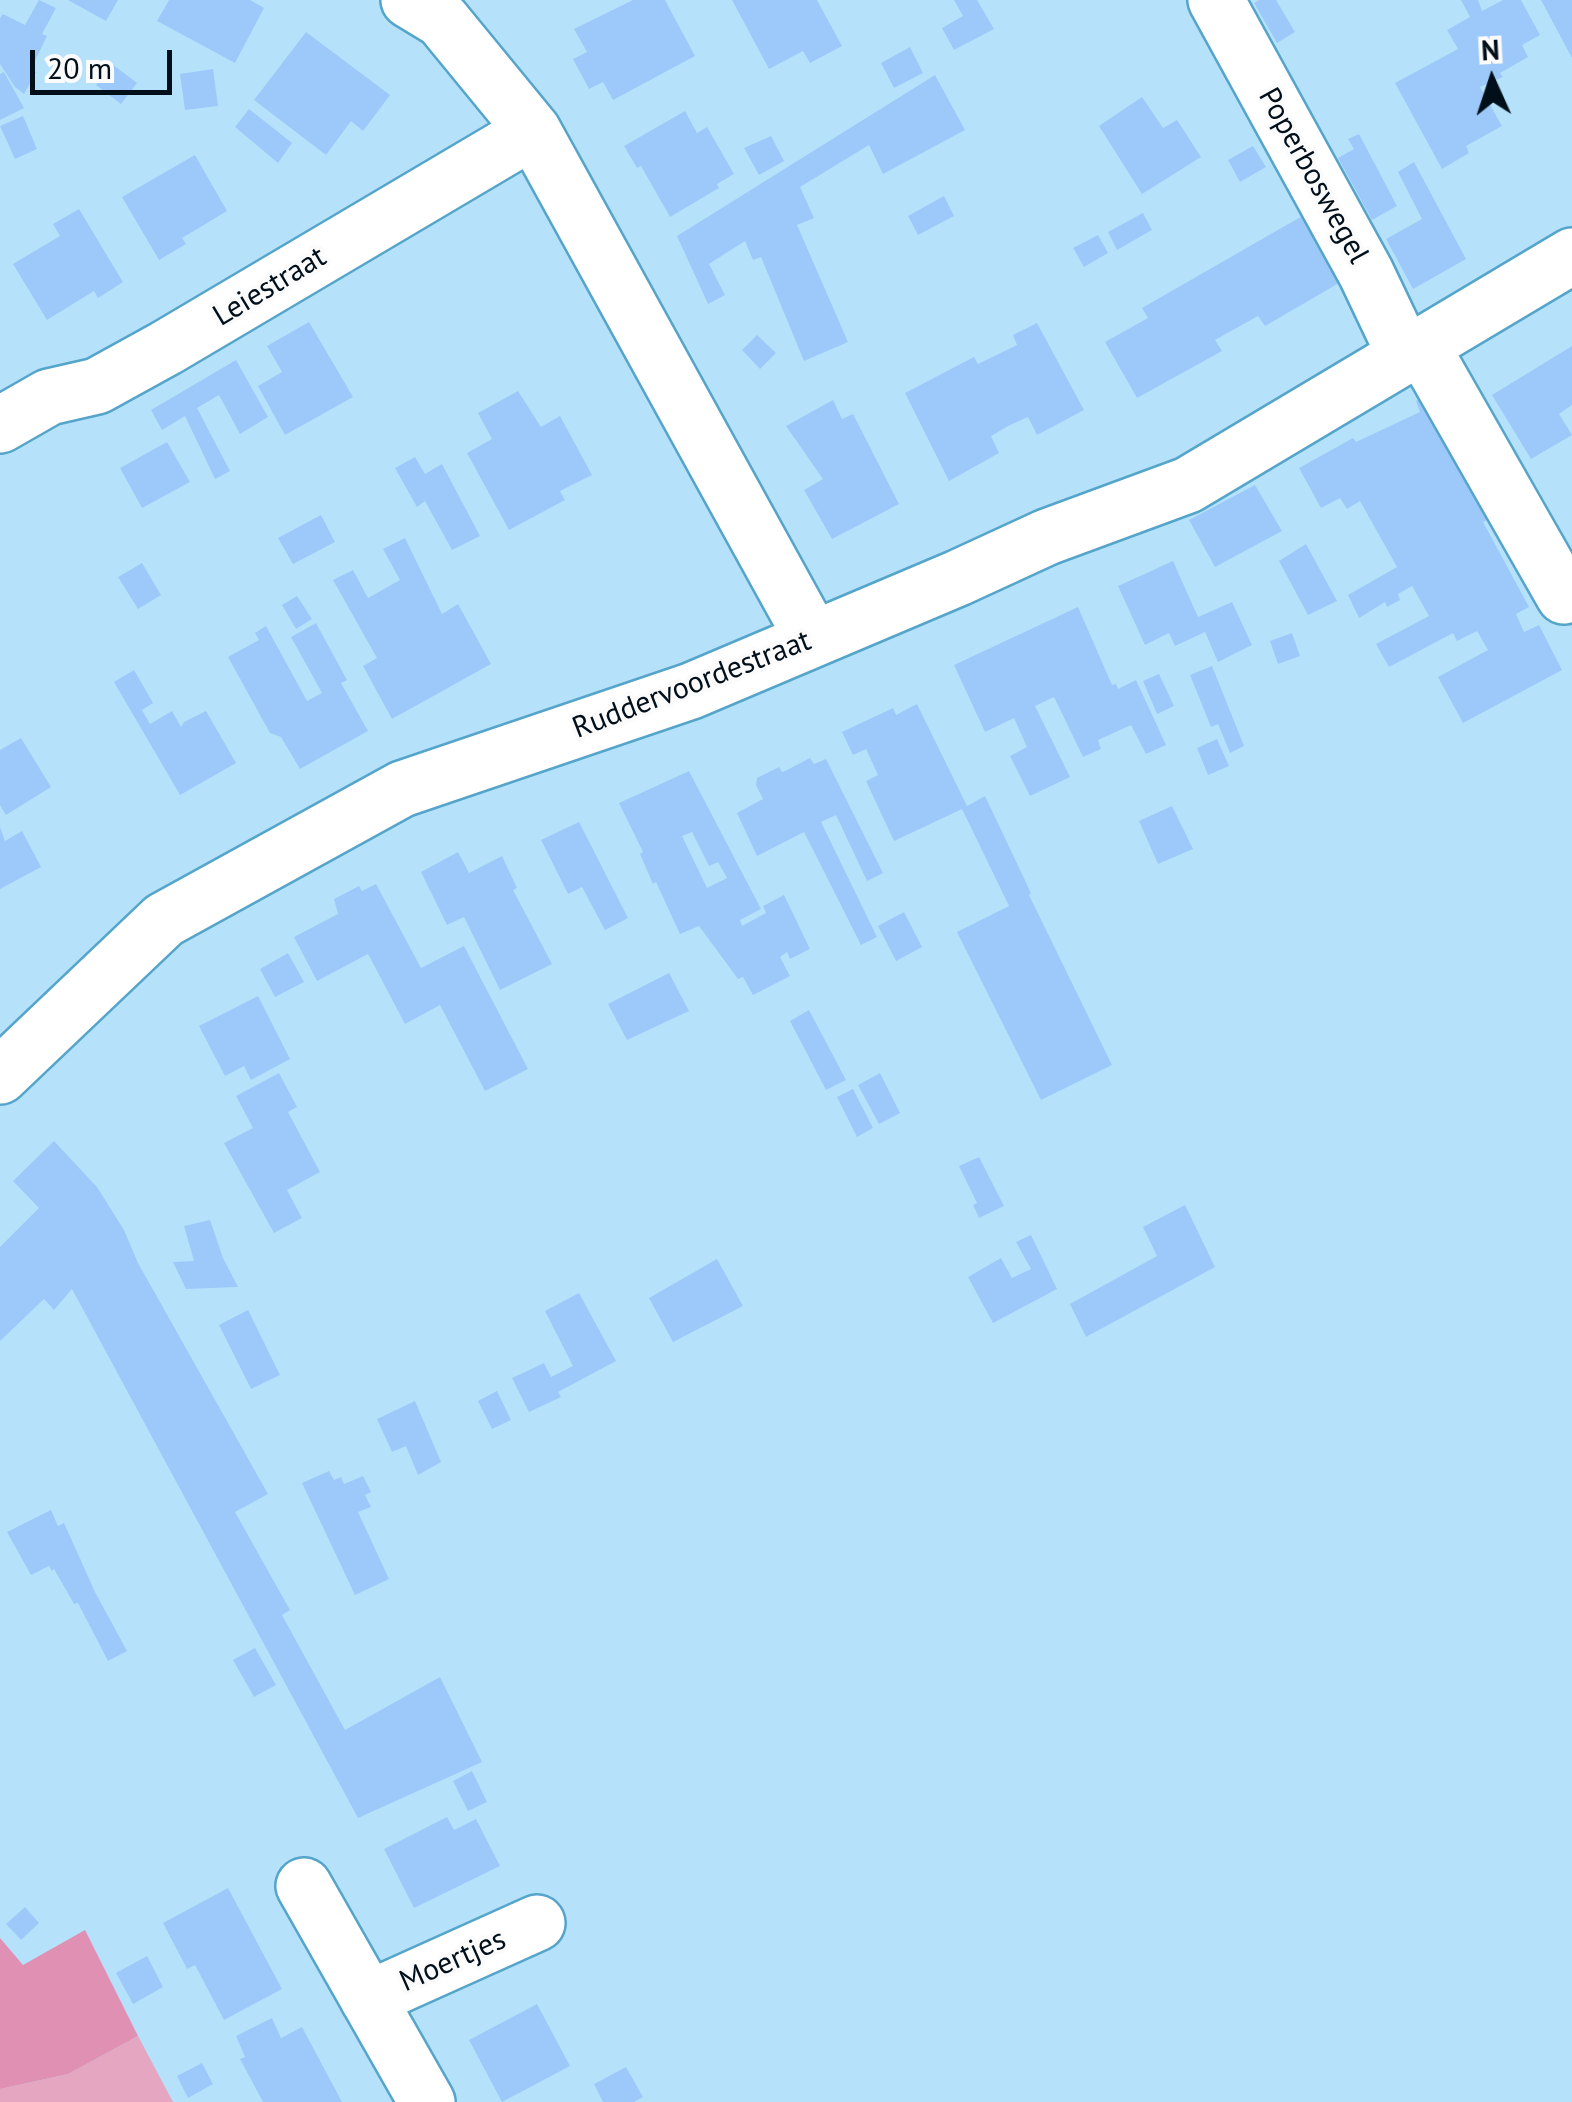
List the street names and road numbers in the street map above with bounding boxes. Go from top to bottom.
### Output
street label: Poperboswegel [1250,82,1376,270]
street label: Leiestraat [207,239,333,335]
street label: Ruddervoordestraat [568,623,816,747]
street label: Moertjes [394,1922,512,2000]

